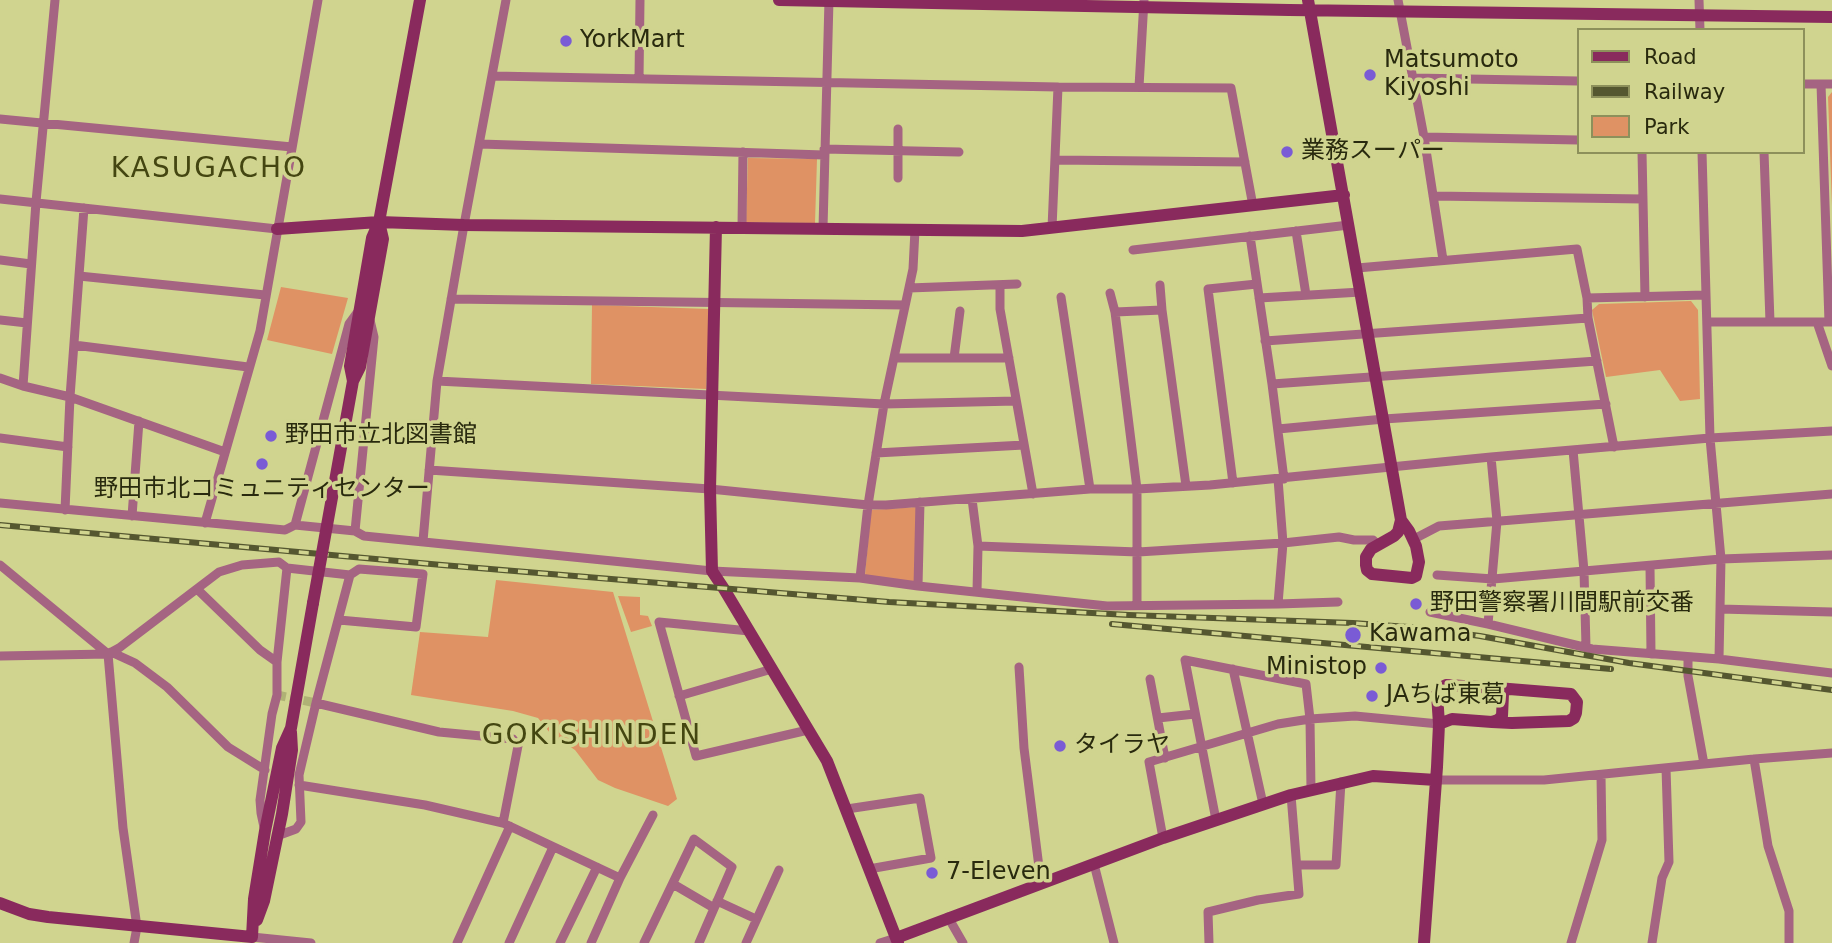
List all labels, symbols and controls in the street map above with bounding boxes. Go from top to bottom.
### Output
place label: YorkMart [580,27,685,55]
legend [1576,28,1804,154]
marker: YorkMart [558,33,574,49]
text: Road [1644,45,1697,69]
place label: Matsumoto Kiyoshi [1384,47,1519,103]
marker: Matsumoto Kiyoshi [1362,67,1378,83]
text: Railway [1644,80,1725,104]
text: Park [1644,115,1689,139]
place label: 業務スーパー [1301,138,1445,166]
marker: 業務スーパー [1279,144,1295,160]
district label: KASUGACHO [112,153,306,187]
place label: 野田市立北図書館 [285,422,477,450]
marker: 野田市立北図書館 [263,428,279,444]
marker: 野田市北コミュニティセンター [254,456,270,472]
place label: 野田市北コミュニティセンター [94,476,430,504]
place label: 野田警察署川間駅前交番 [1430,590,1694,618]
marker: 野田警察署川間駅前交番 [1408,596,1424,612]
place label: Kawama [1369,621,1471,649]
marker: Kawama [1343,625,1363,645]
place label: Ministop [1266,654,1367,682]
marker: Ministop [1373,660,1389,676]
place label: JAちば東葛 [1386,682,1505,710]
marker: JAちば東葛 [1364,688,1380,704]
district label: GOKISHINDEN [483,720,701,754]
place label: タイラヤ [1074,732,1170,760]
marker: タイラヤ [1052,738,1068,754]
place label: 7-Eleven [946,859,1051,887]
marker: 7-Eleven [924,865,940,881]

